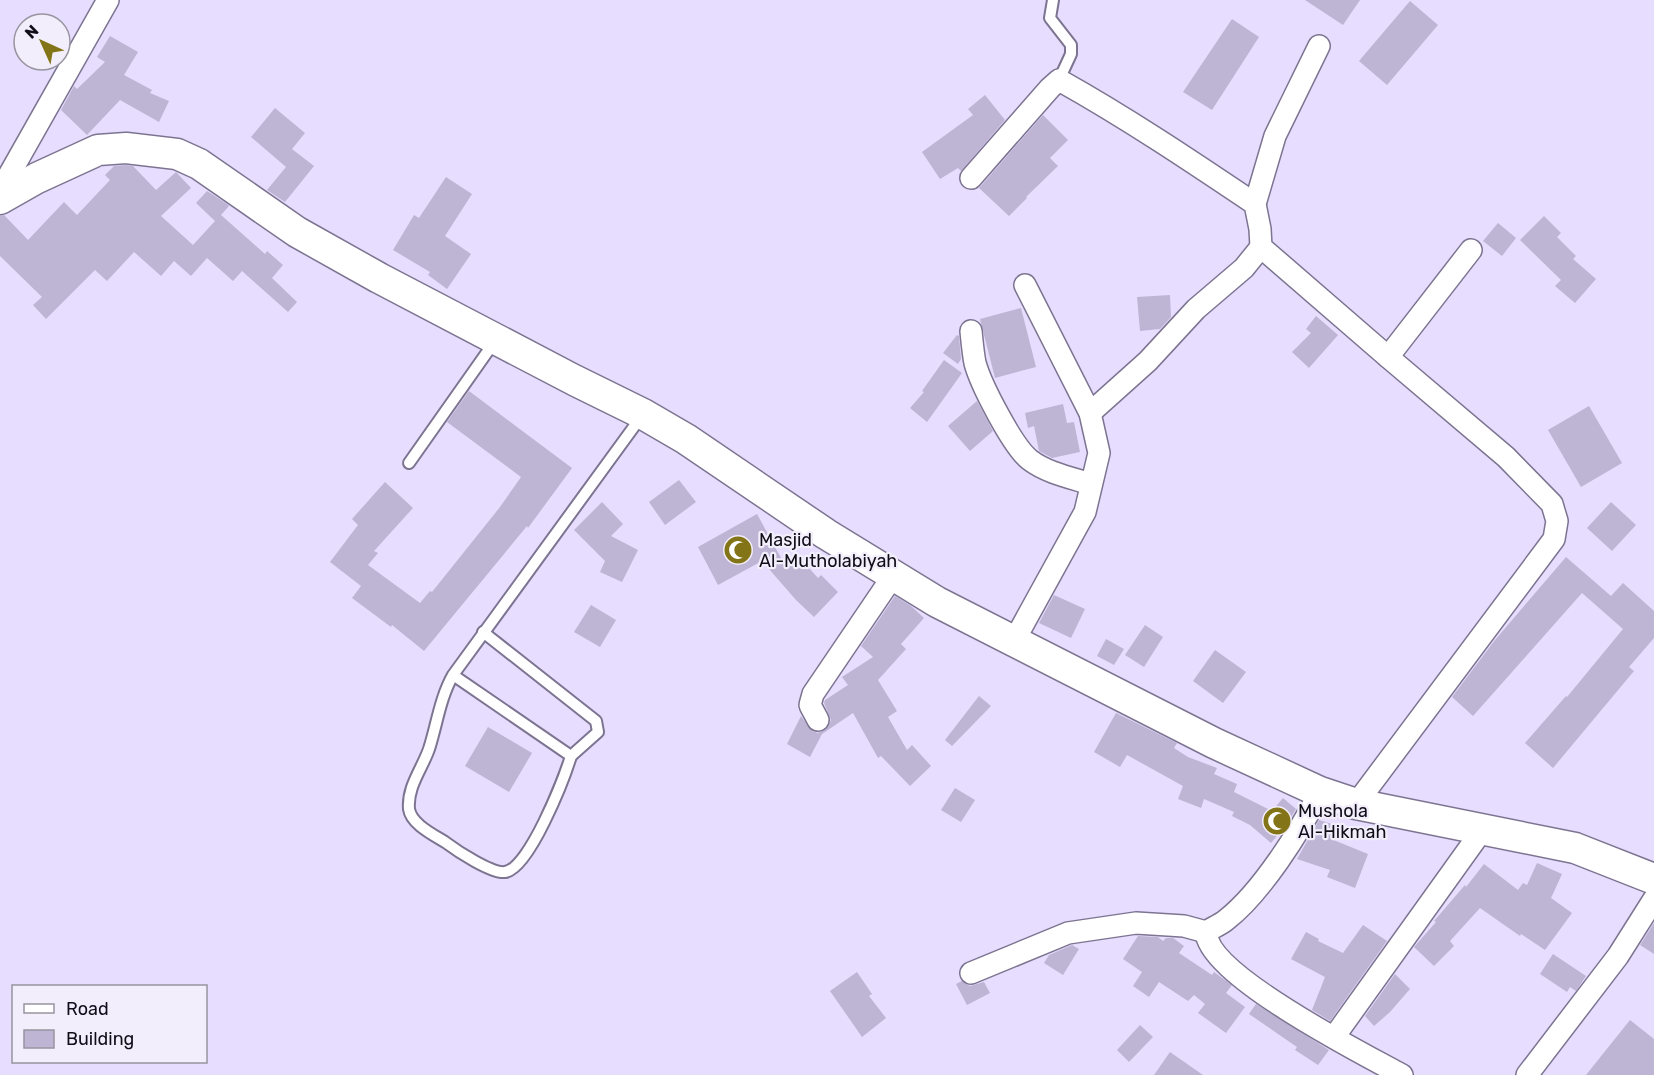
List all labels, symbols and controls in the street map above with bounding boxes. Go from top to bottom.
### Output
north arrow [12,12,72,72]
text: N [21,21,43,43]
place label: Masjid Al-Mutholabiyah [759,529,897,572]
mosque icon: Masjid Al-Mutholabiyah [722,534,754,566]
place label: Mushola Al-Hikmah [1298,800,1386,843]
mosque icon: Mushola Al-Hikmah [1261,805,1293,837]
legend [12,985,207,1063]
text: Road [66,998,109,1020]
text: Building [66,1028,134,1050]

